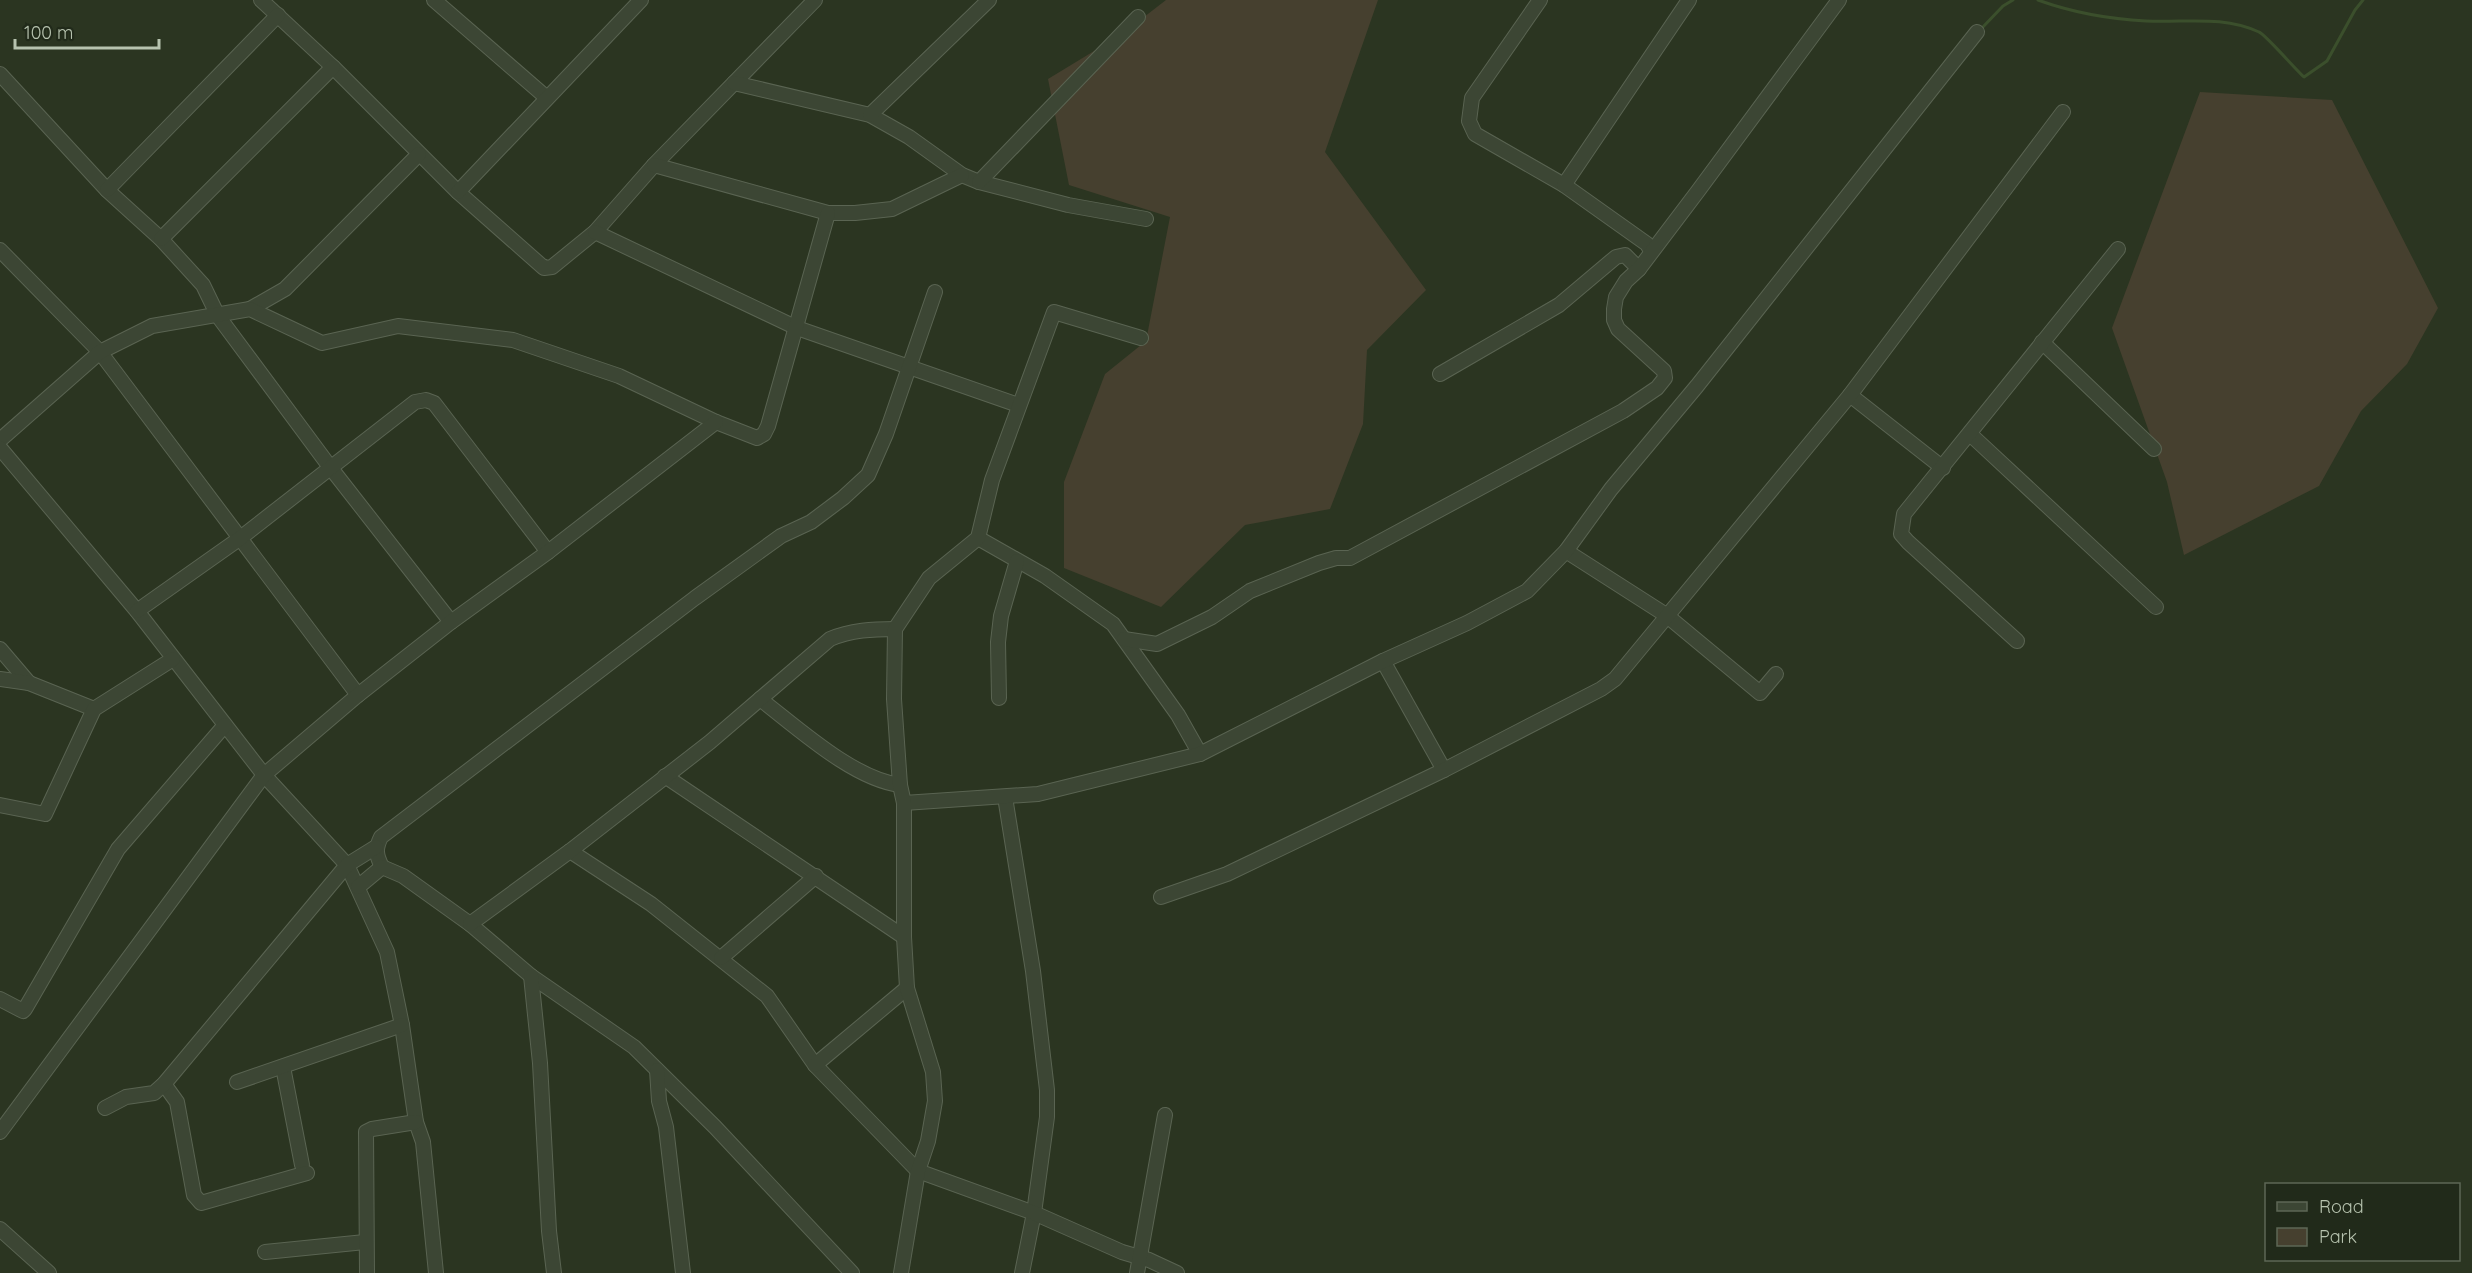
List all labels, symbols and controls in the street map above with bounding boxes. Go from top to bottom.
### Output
scale bar [15,12,159,50]
text: 100 m [24,21,73,44]
legend [2265,1183,2460,1261]
text: Road [2319,1195,2364,1218]
text: Park [2319,1225,2357,1248]

